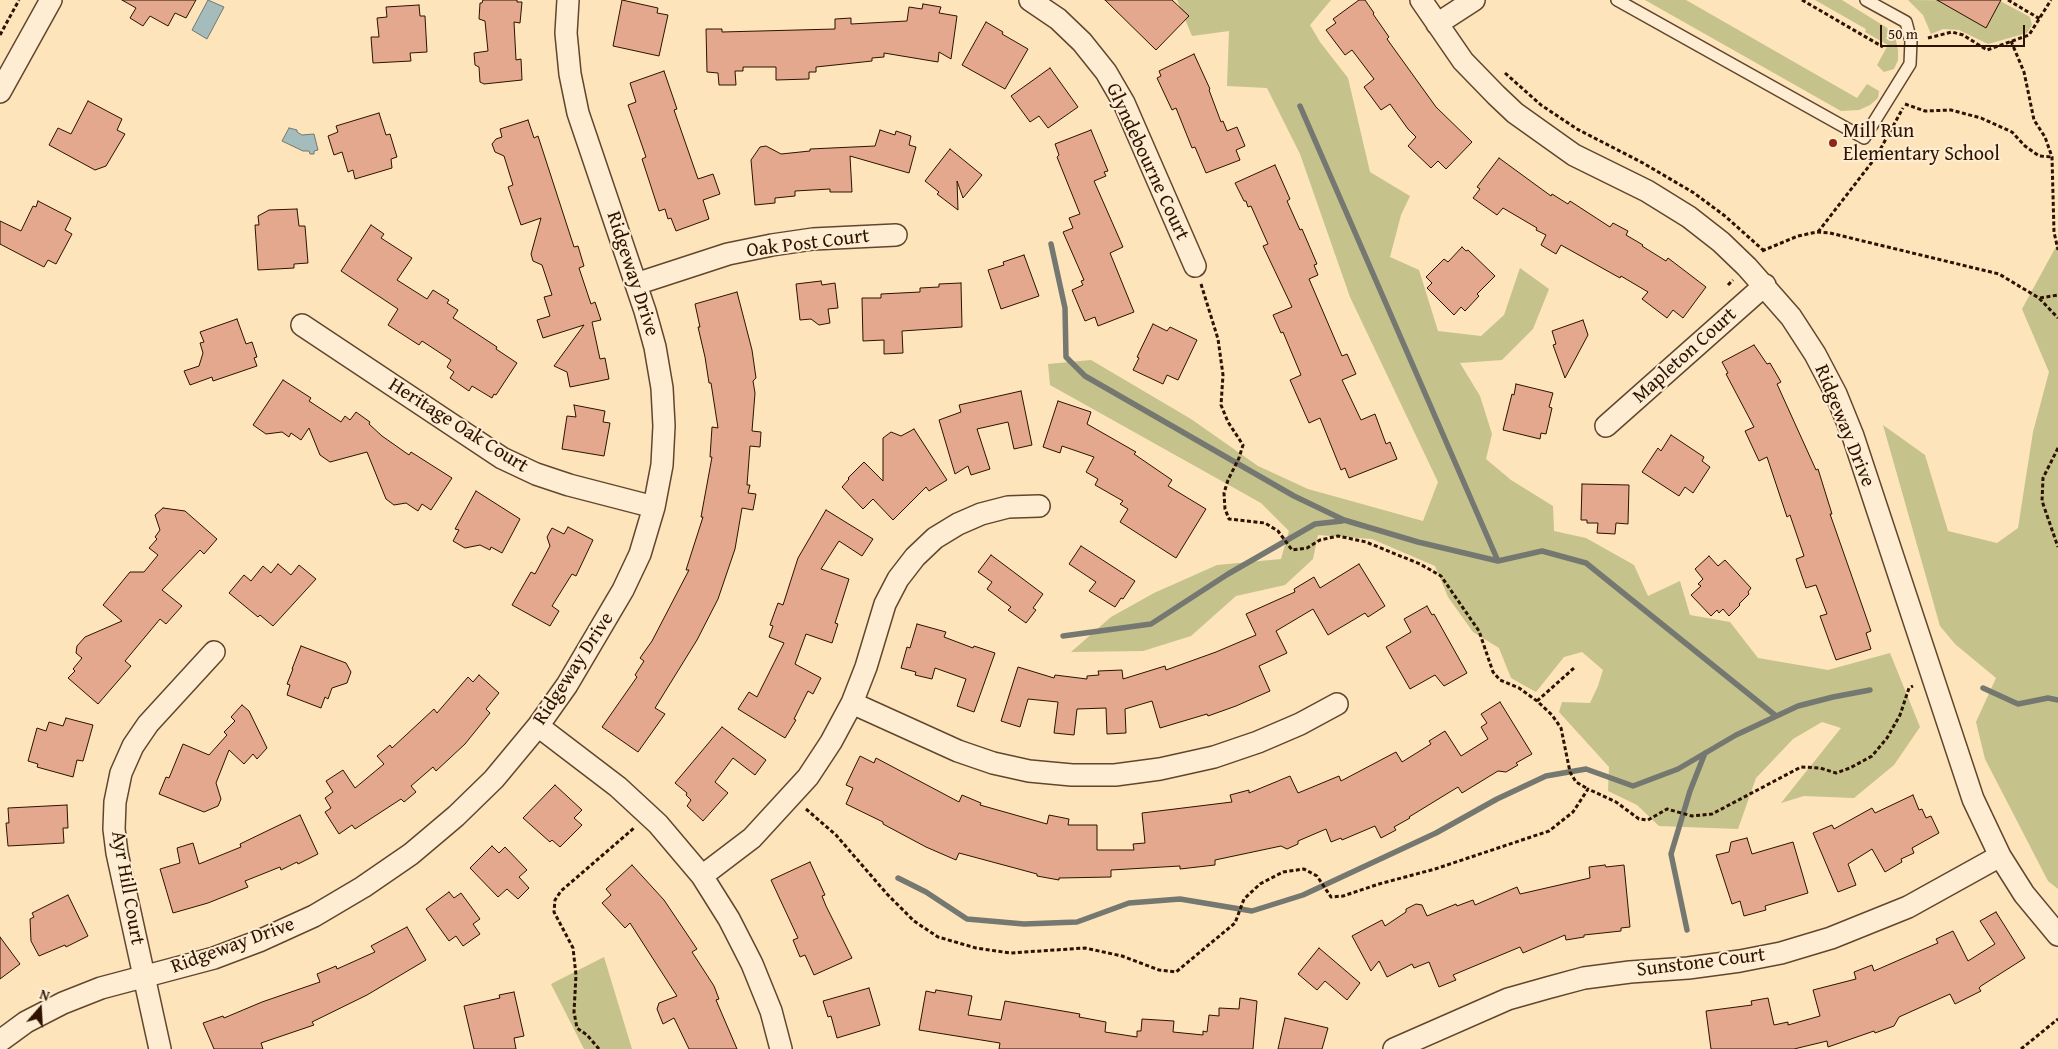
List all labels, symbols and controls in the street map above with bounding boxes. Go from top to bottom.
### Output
scale bar [1883,15,2028,47]
text: 50 m [1888,23,1918,44]
street label: Glyndebourne Court [1100,80,1194,244]
place label: Mill Run Elementary School [1843,120,2000,167]
marker: Mill Run Elementary School [1827,137,1839,149]
street label: Ridgeway Drive [601,209,663,339]
street label: Oak Post Court [745,225,871,263]
street label: Mapleton Court [1628,303,1742,409]
street label: Ridgeway Drive [1809,361,1879,491]
street label: Heritage Oak Court [384,373,532,479]
street label: Ridgeway Drive [529,608,619,730]
street label: Ayr Hill Court [105,829,149,947]
street label: Ridgeway Drive [168,913,298,979]
street label: Sunstone Court [1635,943,1767,983]
north arrow [15,984,65,1034]
text: N [37,984,53,1006]

